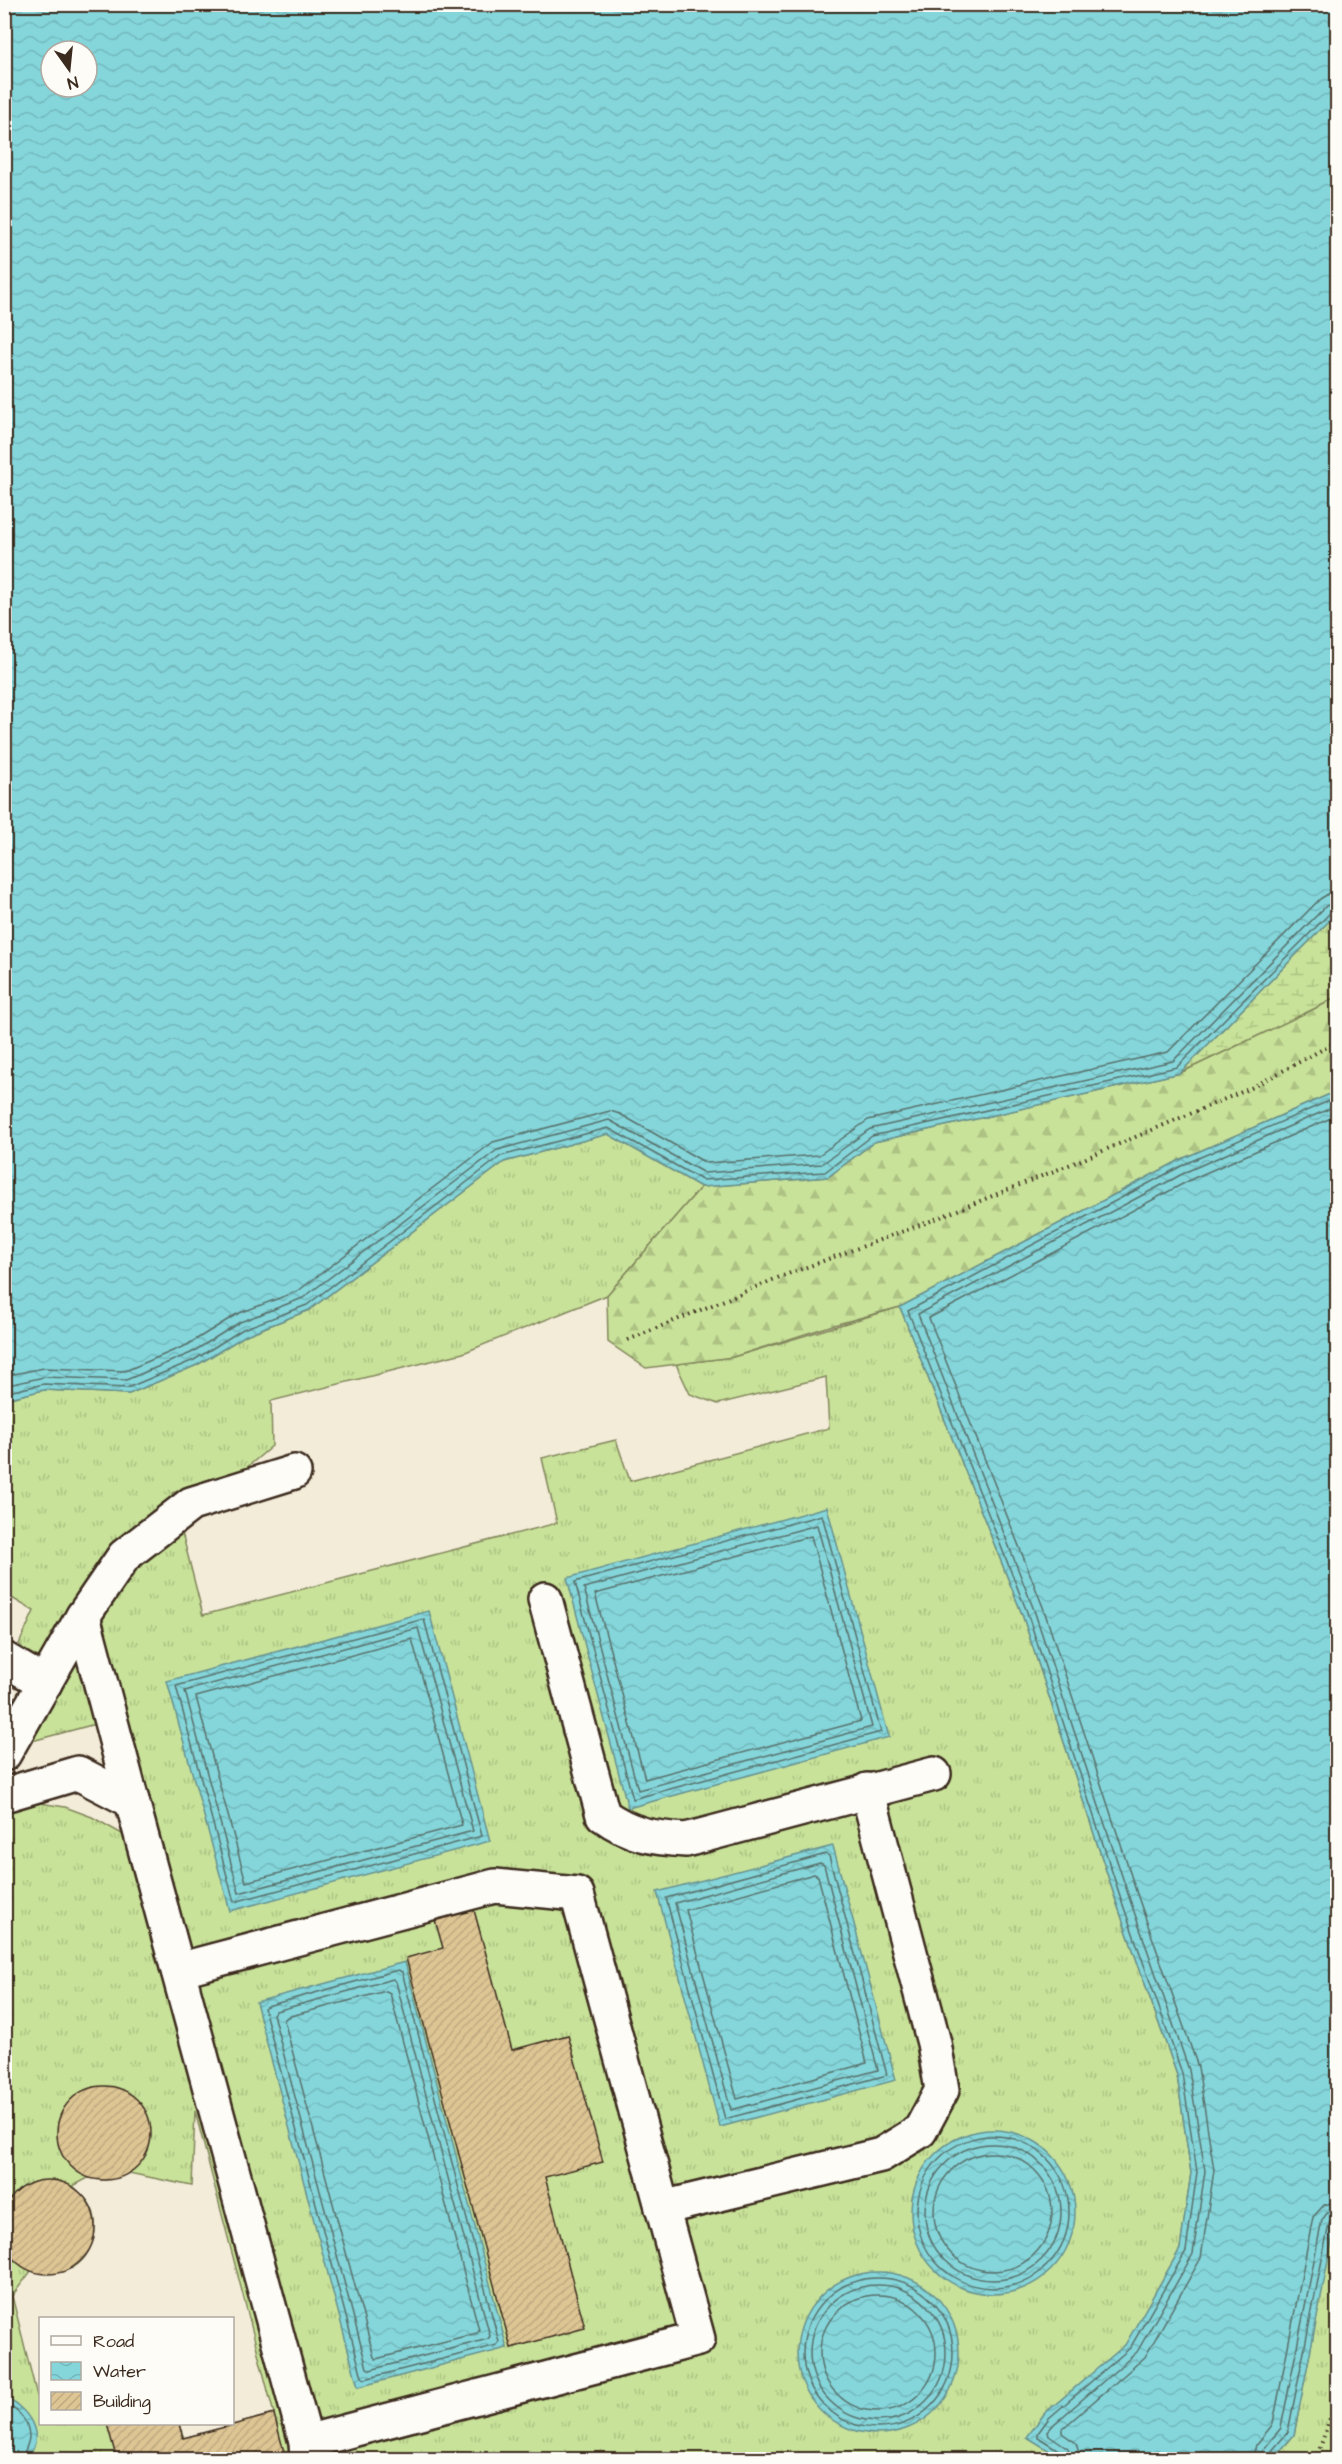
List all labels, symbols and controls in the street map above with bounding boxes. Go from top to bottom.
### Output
north arrow [39,39,99,99]
text: N [65,71,80,94]
legend [39,2317,234,2425]
text: Road [93,2329,134,2354]
text: Water [93,2359,146,2384]
text: Building [93,2389,151,2415]

